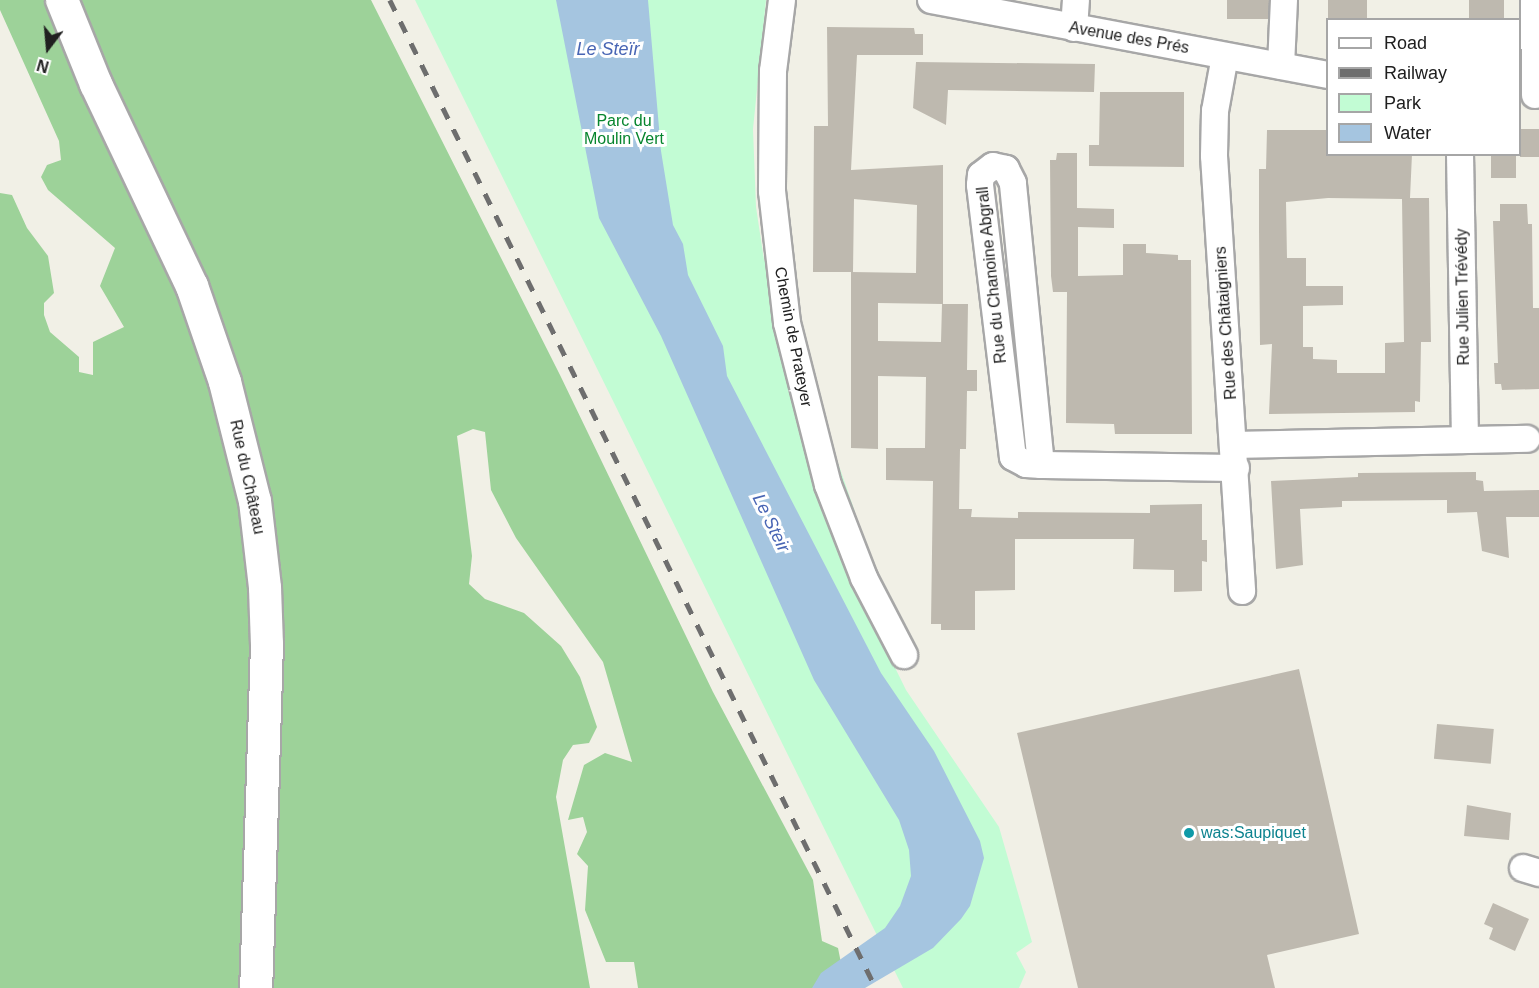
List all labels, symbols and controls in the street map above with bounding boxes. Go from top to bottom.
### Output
north arrow [18,18,78,78]
street label: Avenue des Prés [1067,18,1191,58]
legend [1326,18,1521,156]
text: Road [1384,33,1427,53]
water label: Le Steïr [576,38,640,60]
text: N [35,56,51,76]
text: Railway [1384,63,1447,83]
text: Park [1384,93,1421,113]
park label: Parc du Moulin Vert [584,111,664,149]
text: Water [1384,123,1431,143]
street label: Rue du Chanoine Abgrall [973,185,1011,365]
street label: Rue Julien Trévédy [1452,228,1474,366]
street label: Rue des Châtaigniers [1211,246,1241,400]
street label: Chemin de Prateyer [770,265,816,409]
street label: Rue du Château [225,418,269,536]
water label: Le Steir [748,490,794,556]
place label: was:Saupiquet [1201,823,1306,843]
marker: was:Saupiquet [1182,826,1196,840]

